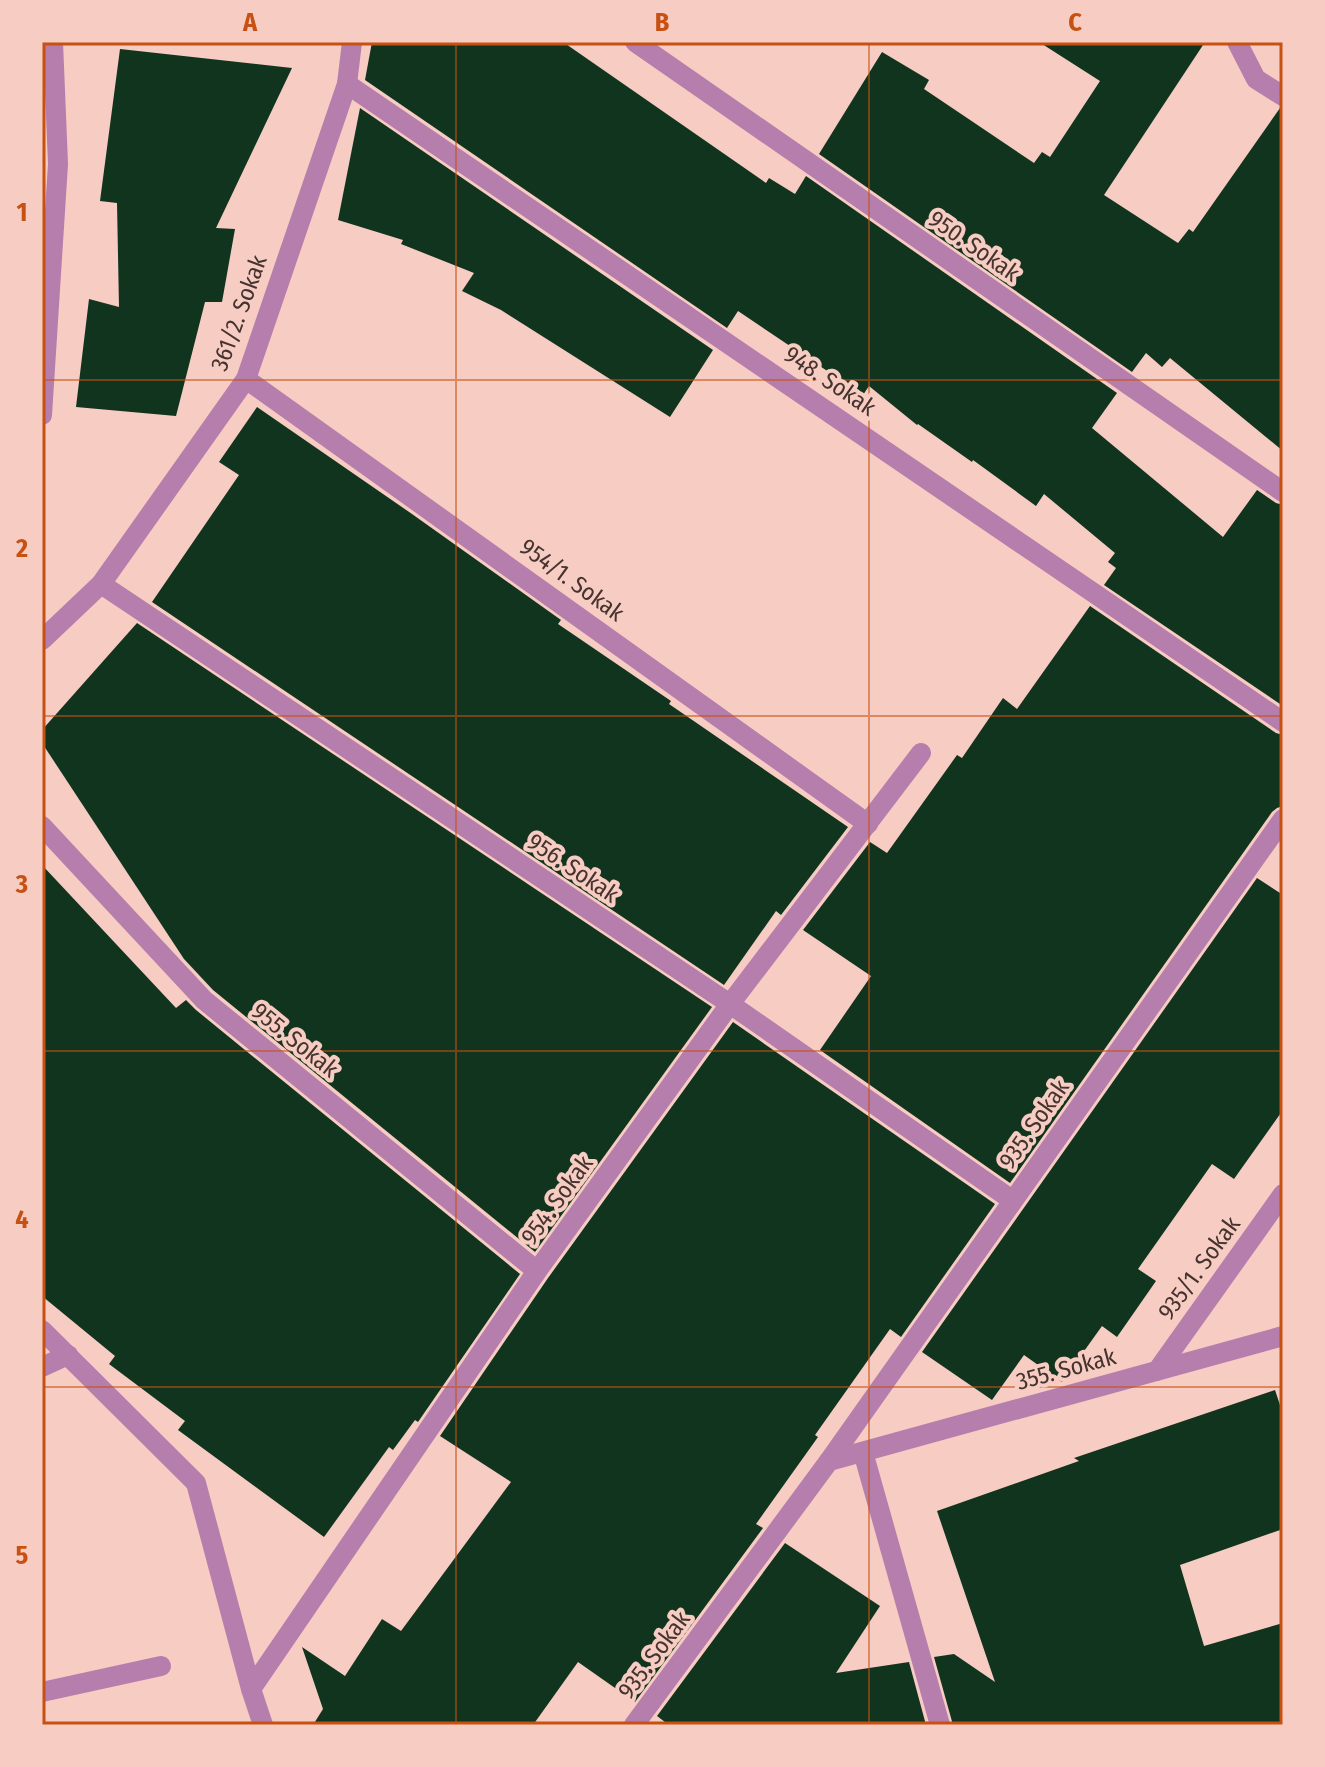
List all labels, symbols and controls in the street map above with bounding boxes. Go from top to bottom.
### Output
text: A [242,7,258,38]
text: B [655,7,670,38]
text: C [1068,7,1082,38]
text: 1 [17,197,28,228]
street label: 950. Sokak [923,205,1025,288]
street label: 361/2. Sokak [205,251,273,375]
street label: 948. Sokak [779,340,882,422]
text: 2 [15,533,28,564]
street label: 954/1. Sokak [514,533,630,628]
street label: 956. Sokak [522,827,624,909]
text: 3 [15,869,28,900]
street label: 955. Sokak [246,997,344,1084]
street label: 935. Sokak [993,1074,1075,1174]
street label: 954. Sokak [515,1149,599,1250]
text: 4 [15,1204,29,1235]
street label: 935/1. Sokak [1152,1210,1246,1325]
street label: 355. Sokak [1013,1342,1120,1396]
text: 5 [16,1540,29,1571]
street label: 935. Sokak [612,1605,696,1704]

